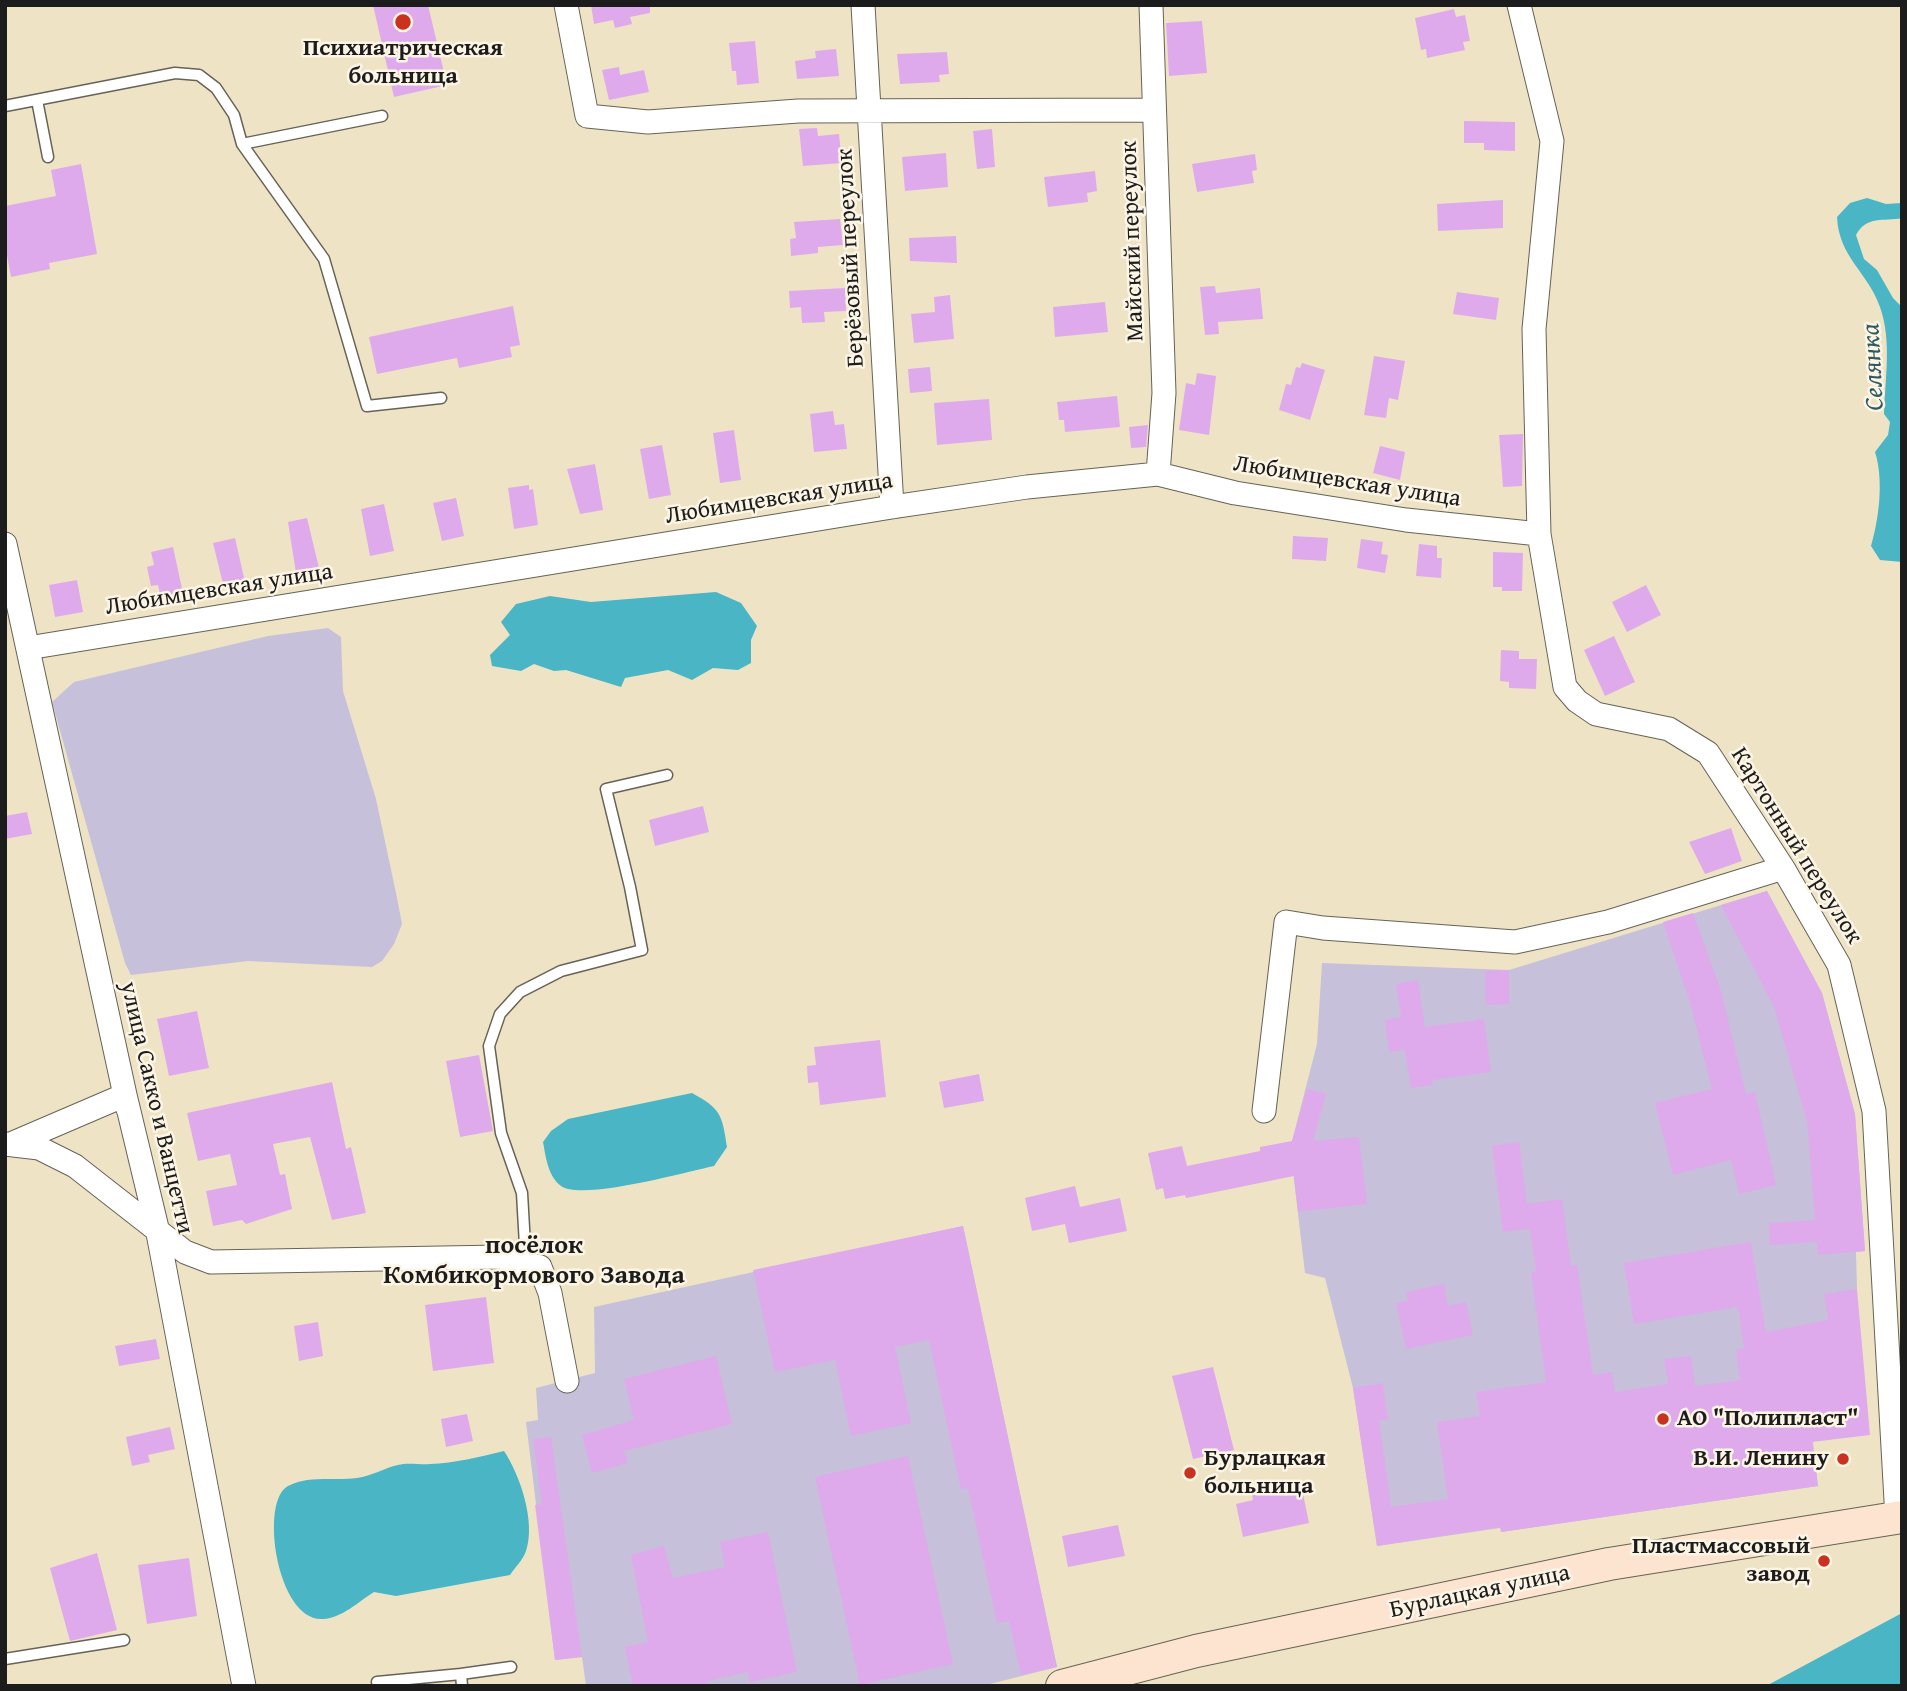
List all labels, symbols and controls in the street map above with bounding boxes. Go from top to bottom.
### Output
marker: Психиатрическая больница [393,12,413,32]
place label: Психиатрическая больница [303,35,503,91]
street label: Майский переулок [1115,140,1151,342]
street label: Берёзовый переулок [831,148,871,368]
water label: Селянка [1856,322,1892,412]
street label: Любимцевская улица [1231,450,1463,514]
street label: Любимцевская улица [663,467,895,531]
street label: Любимцевская улица [103,558,335,622]
street label: Картонный переулок [1724,742,1868,950]
street label: улица Сакко и Ванцетти [113,979,199,1237]
district label: посёлок Комбикормового Завода [383,1230,685,1292]
place label: АО "Полипласт" [1677,1405,1858,1433]
marker: АО "Полипласт" [1655,1411,1671,1427]
place label: Бурлацкая больница [1204,1445,1326,1501]
place label: В.И. Ленину [1693,1445,1829,1473]
marker: В.И. Ленину [1835,1451,1851,1467]
marker: Бурлацкая больница [1182,1465,1198,1481]
place label: Пластмассовый завод [1632,1533,1810,1589]
marker: Пластмассовый завод [1816,1553,1832,1569]
street label: Бурлацкая улица [1387,1559,1573,1625]

